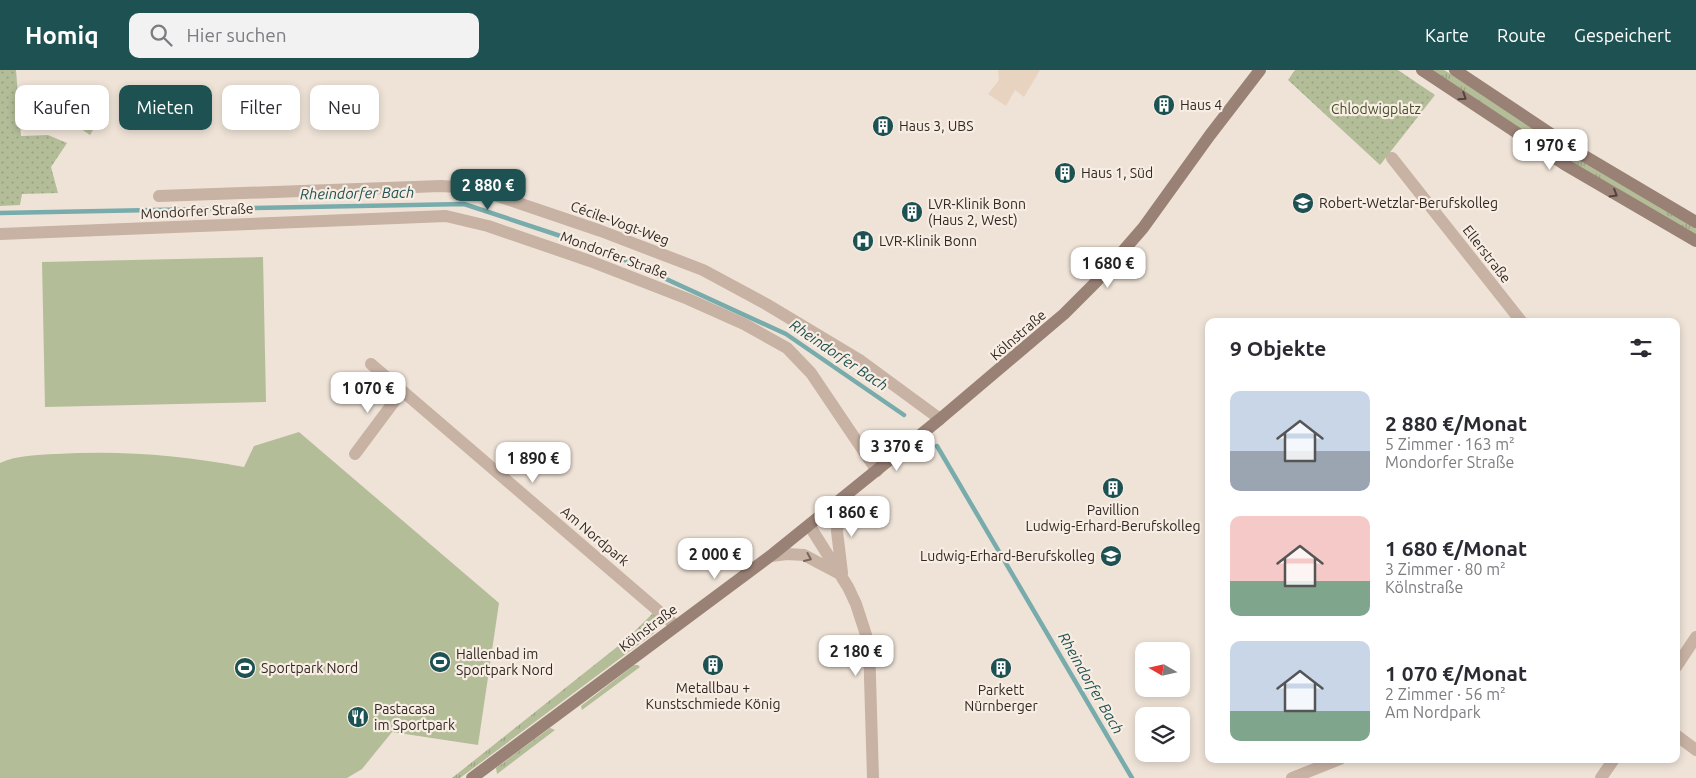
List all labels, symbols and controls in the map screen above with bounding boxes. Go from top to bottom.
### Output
search box [129,13,479,58]
icon: search [147,21,175,49]
text: Homiq [25,22,99,49]
text: Hier suchen [187,24,287,46]
text: Karte [1425,25,1469,45]
text: Route [1497,25,1546,45]
text: Gespeichert [1574,25,1671,45]
chip: Kaufen [15,85,109,130]
chip: Mieten [119,85,212,130]
chip: Filter [222,85,300,130]
chip: Neu [310,85,379,130]
one-way arrow [1457,91,1466,100]
building icon: Haus 4 [1152,93,1176,117]
place label: Haus 4 [1180,97,1222,113]
park label: Chlodwigplatz [1331,101,1421,117]
building icon: Haus 3, UBS [871,114,895,138]
place label: Haus 3, UBS [899,118,974,134]
pin: 1 970 € [1504,128,1596,171]
text: 1 970 € [1524,136,1576,154]
building icon: Haus 1, Süd [1053,161,1077,185]
place label: Haus 1, Süd [1081,165,1153,181]
pin: 2 880 € [442,168,534,211]
text: 2 880 € [462,176,514,194]
water label: Rheindorfer Bach [300,184,414,202]
one-way arrow [1609,187,1618,197]
school or university icon: Robert-Wetzlar-Berufskolleg [1291,191,1315,215]
place label: Robert-Wetzlar-Berufskolleg [1319,195,1498,211]
place label: LVR-Klinik Bonn (Haus 2, West) [928,196,1026,228]
street label: Cécile-Vogt-Weg [568,198,672,248]
street label: Mondorfer Straße [140,200,254,222]
building icon: LVR-Klinik Bonn (Haus 2, West) [900,200,924,224]
street label: Ellerstraße [1460,222,1514,286]
street label: Mondorfer Straße [558,228,670,282]
hospital icon: LVR-Klinik Bonn [851,229,875,253]
place label: LVR-Klinik Bonn [879,233,977,249]
pin: 1 680 € [1062,246,1154,289]
text: 1 680 € [1082,254,1134,272]
street label: Kölnstraße [987,307,1049,363]
water label: Rheindorfer Bach [787,316,891,394]
icon: filters [1627,334,1655,362]
text: 9 Objekte [1230,336,1326,360]
pin: 1 070 € [322,372,414,414]
text: 1 070 € [342,379,394,397]
icon: home [1270,411,1330,471]
text: 2 880 €/Monat [1385,411,1527,435]
pin: 3 370 € [851,430,943,472]
text: 5 Zimmer · 163 m² [1385,435,1515,453]
text: 3 370 € [871,437,923,455]
pin: 1 890 € [487,442,579,484]
text: 1 890 € [507,449,559,467]
text: Mondorfer Straße [1385,453,1514,471]
building icon: Pavillion Ludwig-Erhard-Berufskolleg [1101,476,1125,500]
pin: 1 860 € [806,496,898,538]
place label: Pavillion Ludwig-Erhard-Berufskolleg [1026,502,1200,534]
street label: Am Nordpark [558,503,632,569]
text: 1 860 € [826,503,878,521]
icon: home [1270,536,1330,596]
text: 1 680 €/Monat [1385,536,1527,560]
pin: 2 000 € [669,538,761,580]
school or university icon: Ludwig-Erhard-Berufskolleg [1099,544,1123,568]
text: 2 000 € [689,545,741,563]
place label: Ludwig-Erhard-Berufskolleg [920,548,1095,564]
one-way arrow [803,551,812,562]
text: 3 Zimmer · 80 m² [1385,560,1506,578]
text: Kölnstraße [1385,578,1463,596]
street label: Kölnstraße [616,601,680,655]
water label: Rheindorfer Bach [1055,629,1127,737]
pin: 2 180 € [810,634,902,677]
text: 2 180 € [830,642,882,660]
north arrow [1135,642,1190,698]
map controls [1135,642,1190,762]
place label: Hallenbad im Sportpark Nord [456,646,553,678]
sports icon: Hallenbad im Sportpark Nord [428,650,452,674]
building icon: Metallbau + Kunstschmiede König [701,653,725,677]
sports icon: Sportpark Nord [233,656,257,680]
building icon: Parkett Nürnberger [989,656,1013,680]
place label: Sportpark Nord [261,660,358,676]
icon: home [1270,661,1330,721]
text: 1 070 €/Monat [1385,661,1527,685]
place label: Metallbau + Kunstschmiede König [646,680,780,712]
place label: Parkett Nürnberger [964,682,1038,714]
text: 2 Zimmer · 56 m² [1385,685,1506,703]
place label: Pastacasa im Sportpark [374,701,455,733]
text: Am Nordpark [1385,703,1481,721]
restaurant icon: Pastacasa im Sportpark [346,705,370,729]
button: layers [1135,707,1190,762]

